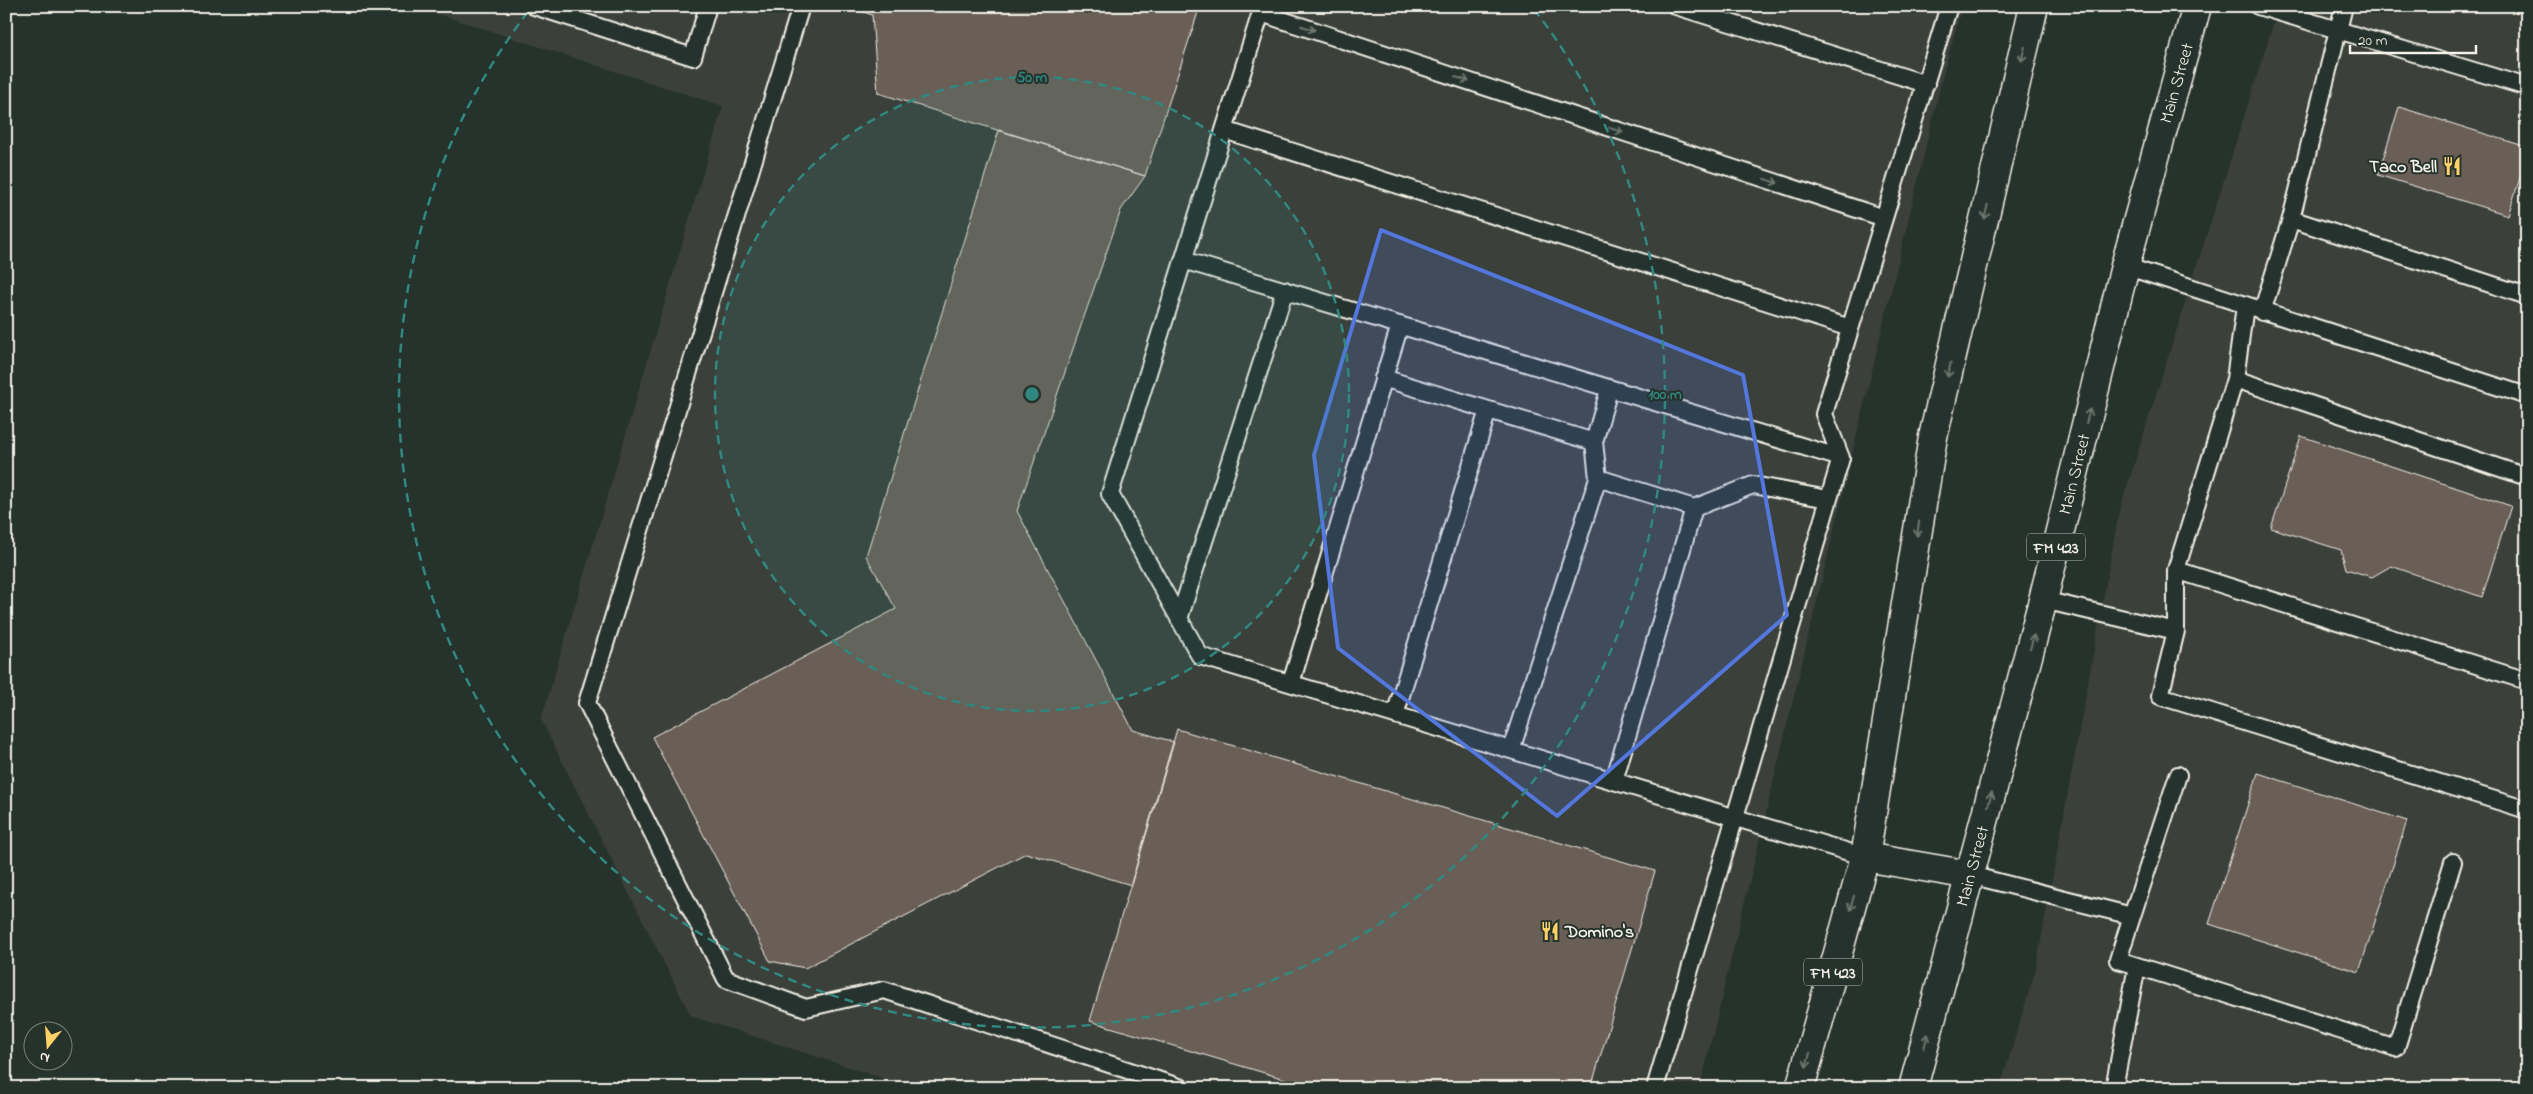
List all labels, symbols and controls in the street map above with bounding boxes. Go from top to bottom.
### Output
scale bar [2350,22,2477,54]
one-way arrow [1299,24,1315,34]
text: 20 m [2358,30,2388,52]
street label: Main Street [2154,40,2202,127]
one-way arrow [2018,45,2027,61]
text: 50 m [1017,67,1048,89]
one-way arrow [1454,75,1470,85]
one-way arrow [1608,126,1624,135]
place label: Taco Bell [2369,155,2437,181]
restaurant icon: Taco Bell [2441,155,2463,177]
one-way arrow [1762,177,1778,186]
one-way arrow [1981,203,1990,219]
one-way arrow [1944,362,1953,378]
text: 100 m [1648,384,1682,406]
centre of rings [1023,385,1041,403]
one-way arrow [2084,409,2093,425]
street label: Main Street [2053,431,2099,518]
one-way arrow [1913,521,1923,537]
road number: FM 423 [2027,534,2085,560]
one-way arrow [2028,635,2037,651]
one-way arrow [1986,792,1995,808]
street label: Main Street [1951,823,1997,910]
one-way arrow [1846,895,1856,911]
restaurant icon: Domino's [1539,920,1561,942]
place label: Domino's [1564,920,1634,946]
road number: FM 423 [1804,959,1862,986]
north arrow [22,1022,72,1072]
one-way arrow [1921,1033,1931,1049]
text: N [37,1046,52,1068]
one-way arrow [1803,1052,1812,1068]

